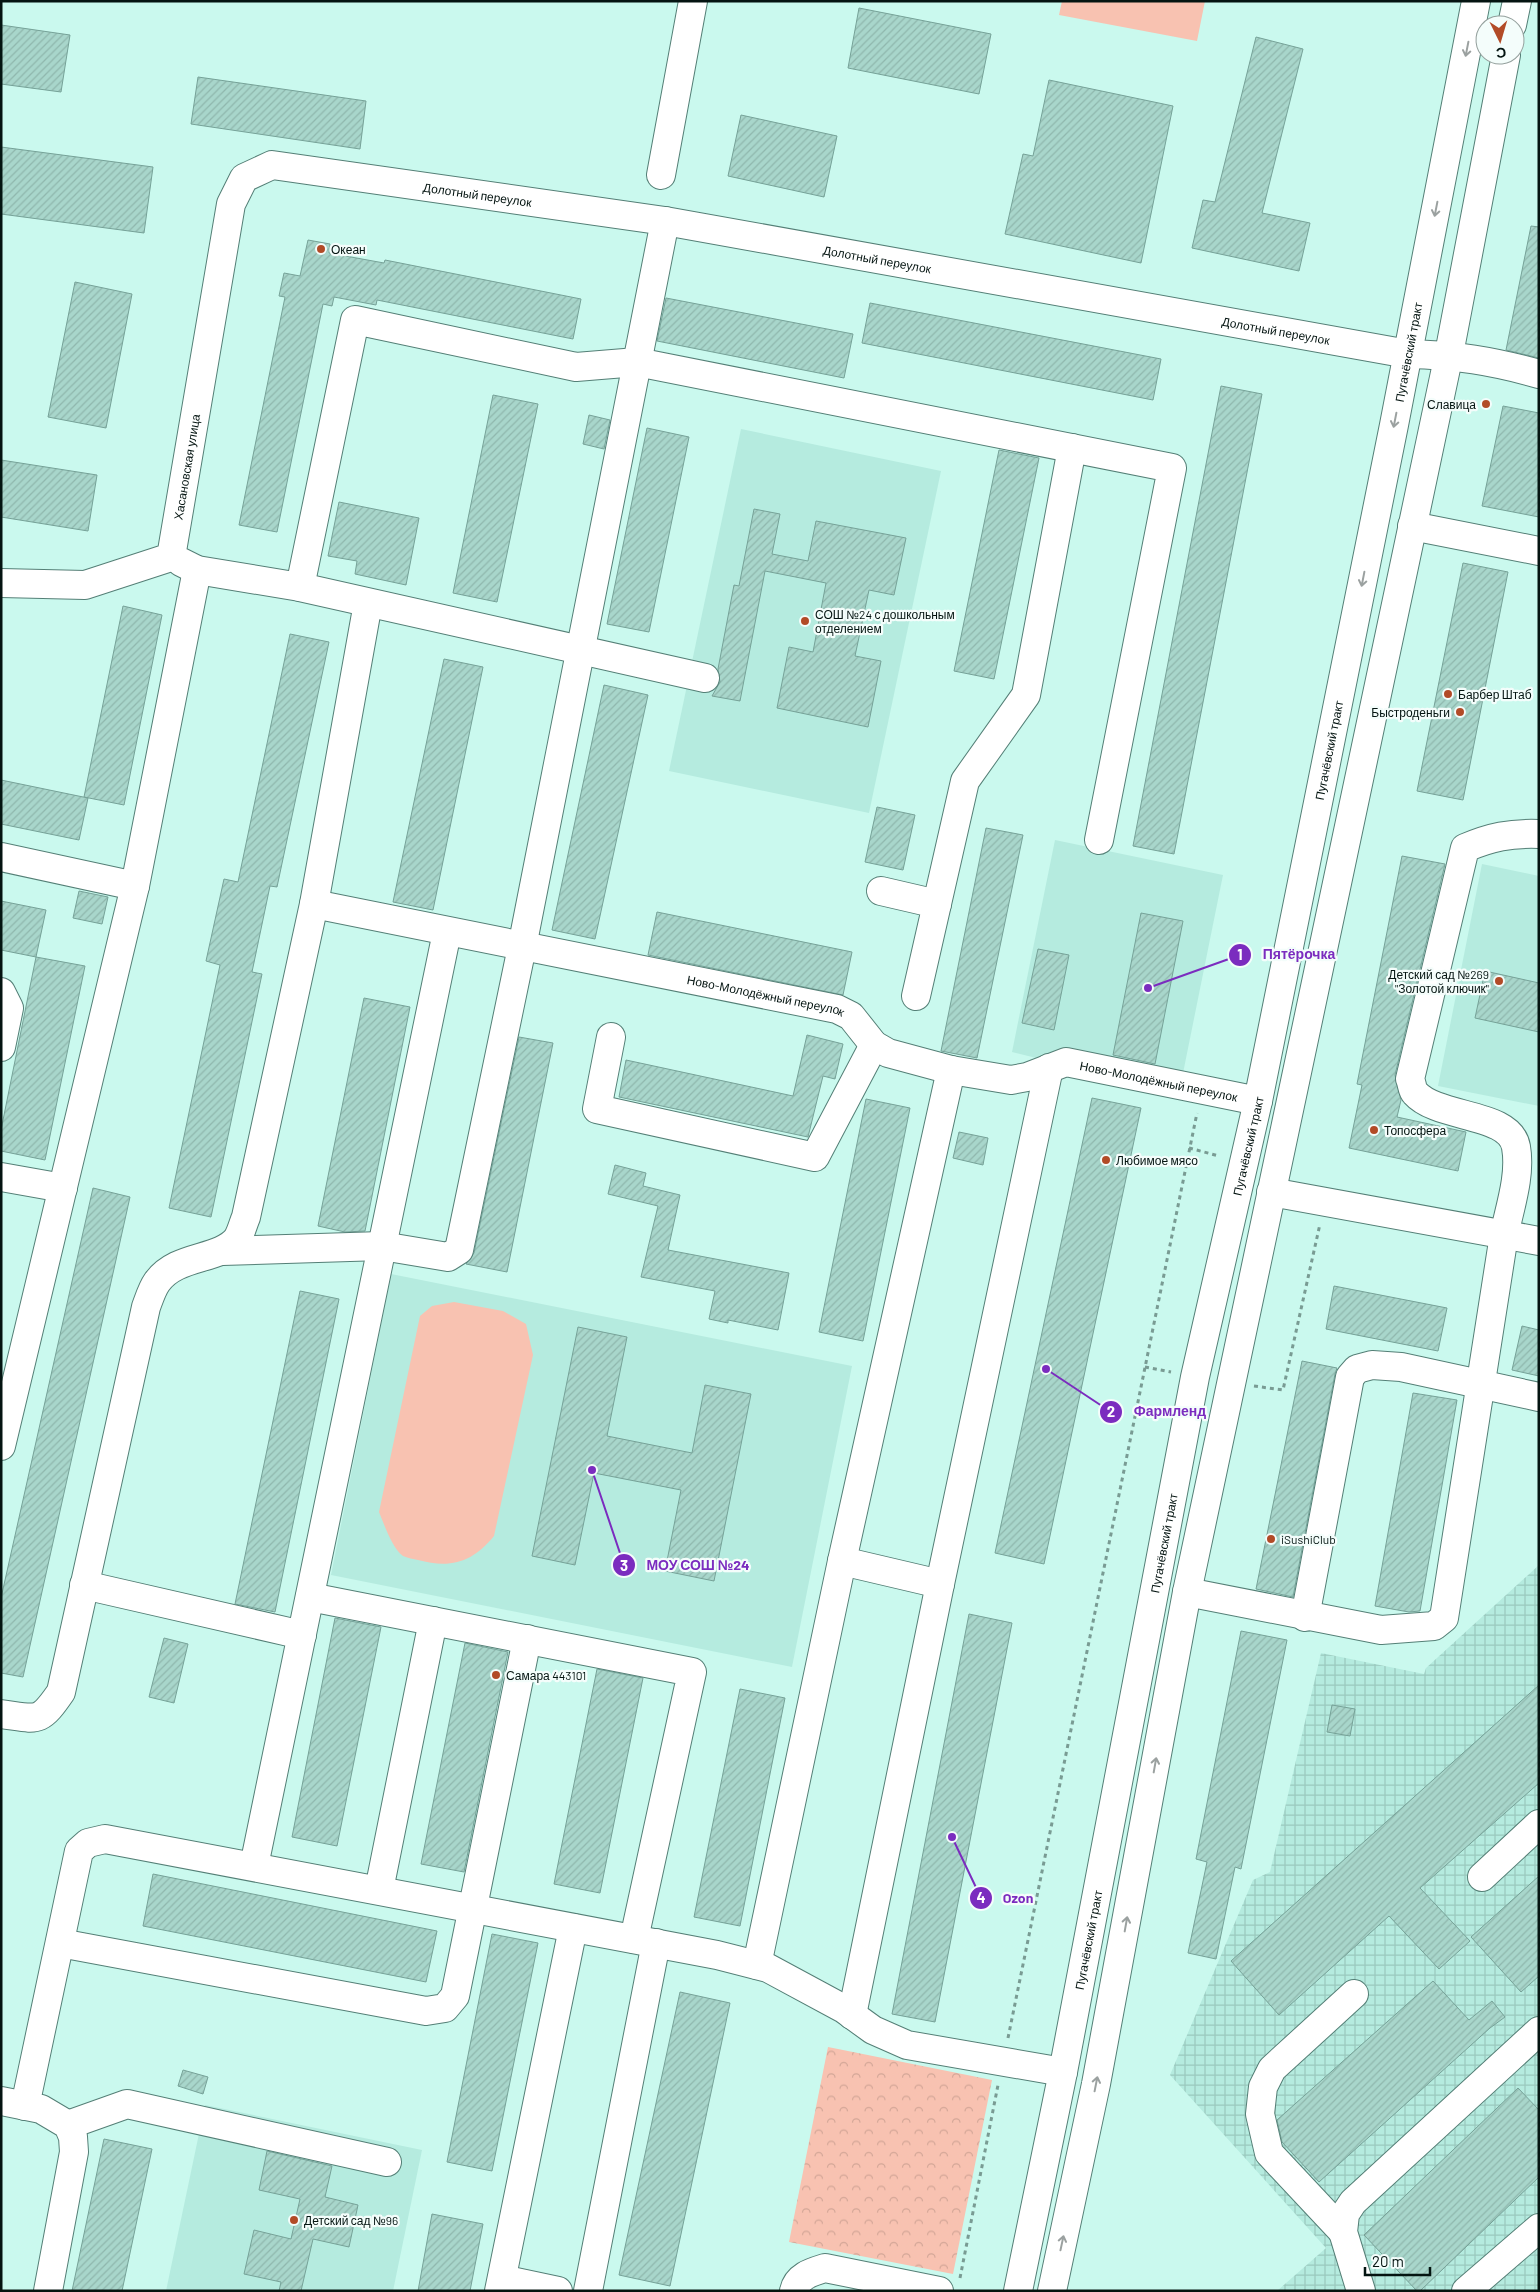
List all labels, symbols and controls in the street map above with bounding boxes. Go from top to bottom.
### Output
north arrow [1475,15,1525,65]
one-way arrow [1462,41,1471,57]
text: С [1495,45,1507,62]
street label: Долотный переулок [422,180,533,209]
one-way arrow [1431,200,1440,216]
place label: Океан [331,242,366,256]
street label: Долотный переулок [822,242,933,276]
marker: Океан [315,243,327,255]
street label: Пугачёвский тракт [1392,300,1425,403]
street label: Долотный переулок [1221,314,1332,347]
place label: Славица [1427,397,1476,412]
marker: Славица [1480,398,1492,410]
one-way arrow [1390,411,1400,427]
street label: Хасановская улица [170,412,202,521]
one-way arrow [1358,571,1368,587]
place label: СОШ №24 с дошкольным отделением [815,607,955,636]
marker: СОШ №24 с дошкольным отделением [799,615,811,627]
place label: Барбер Штаб [1458,687,1532,702]
marker: Барбер Штаб [1442,688,1454,700]
street label: Пугачёвский тракт [1312,699,1346,801]
place label: Быстроденьги [1371,705,1450,720]
marker: Быстроденьги [1454,706,1466,718]
callout: Пятёрочка [1228,940,1346,969]
text: 1 [1237,945,1243,963]
text: Пятёрочка [1263,945,1335,962]
place label: Детский сад №269 "Золотой ключик" [1388,967,1489,995]
street label: Ново-Молодёжный переулок [686,972,848,1019]
marker: Детский сад №269 "Золотой ключик" [1493,975,1505,987]
street label: Ново-Молодёжный переулок [1079,1058,1240,1104]
street label: Пугачёвский тракт [1230,1095,1266,1197]
place label: Топосфера [1384,1123,1446,1138]
marker: Топосфера [1368,1124,1380,1136]
place label: Любимое мясо [1116,1153,1198,1167]
marker: Любимое мясо [1100,1154,1112,1166]
callout: Фармленд [1099,1397,1216,1426]
text: 2 [1107,1402,1115,1420]
text: Фармленд [1134,1402,1206,1419]
street label: Пугачёвский тракт [1147,1492,1180,1594]
place label: iSushiClub [1281,1532,1336,1546]
marker: iSushiClub [1265,1533,1277,1545]
callout: МОУ СОШ №24 [611,1551,759,1580]
text: 3 [620,1556,628,1574]
text: МОУ СОШ №24 [646,1556,750,1573]
place label: Самара 443101 [506,1668,586,1683]
marker: Самара 443101 [490,1669,502,1681]
one-way arrow [1151,1757,1161,1773]
callout: Ozon [968,1884,1044,1913]
text: 4 [976,1888,986,1906]
street label: Пугачёвский тракт [1072,1888,1104,1991]
text: Ozon [1003,1889,1033,1906]
one-way arrow [1121,1917,1131,1933]
one-way arrow [1092,2077,1101,2093]
place label: Детский сад №96 [304,2213,398,2228]
marker: Детский сад №96 [288,2214,300,2226]
one-way arrow [1058,2236,1067,2252]
scale bar [1365,2244,1430,2276]
text: 20 m [1372,2252,1404,2270]

